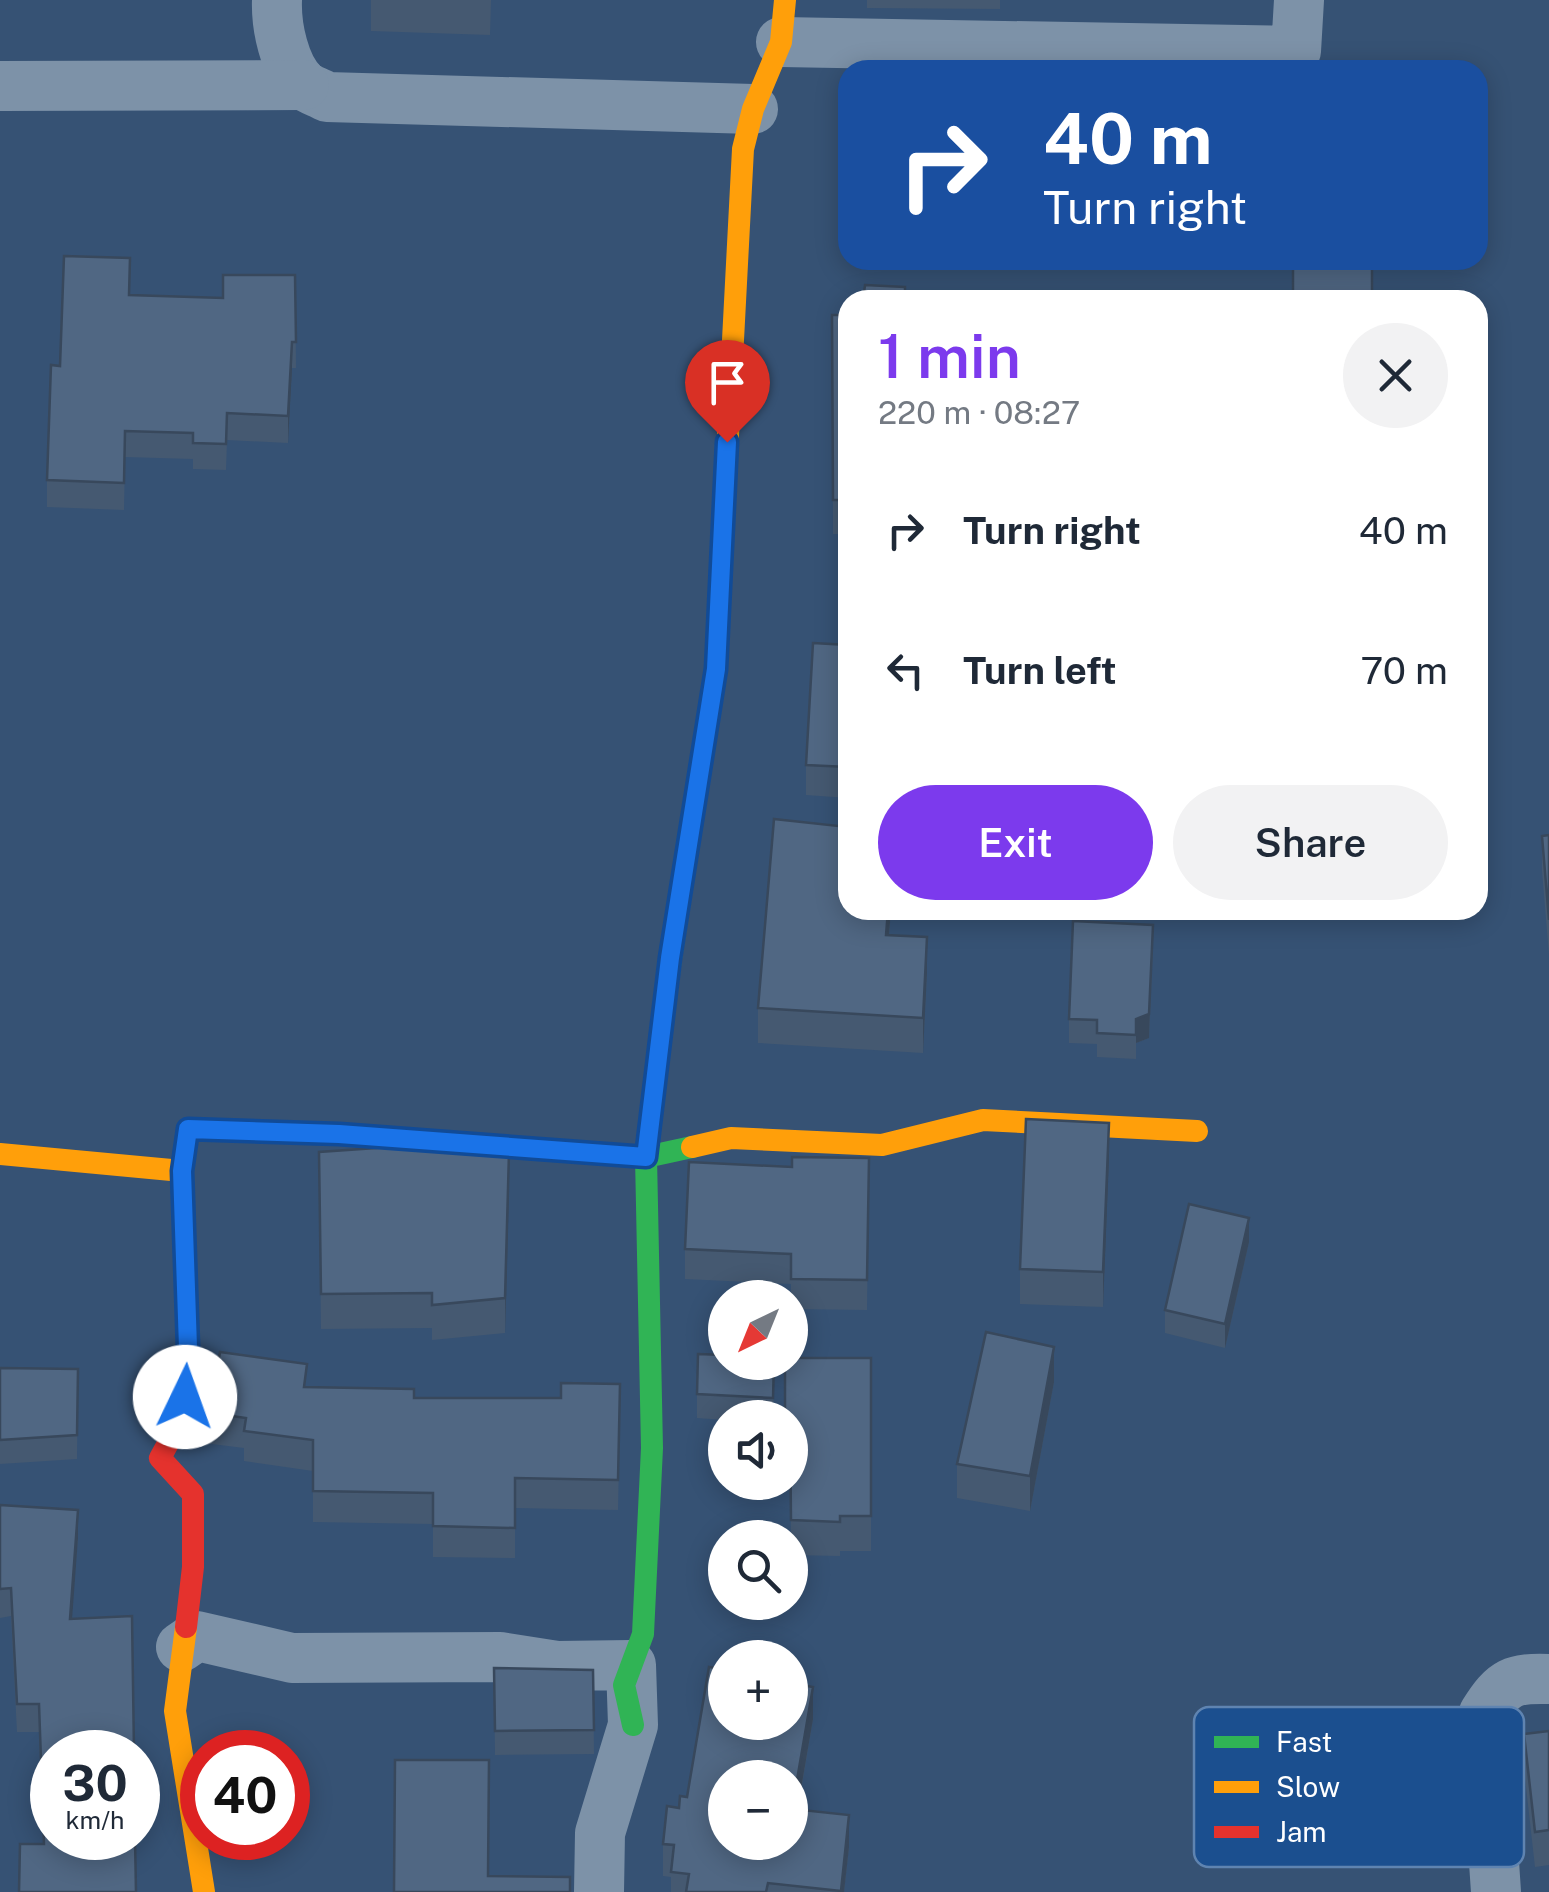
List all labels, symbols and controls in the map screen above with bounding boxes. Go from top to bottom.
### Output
text: 40 m [1043,97,1213,180]
icon: right [878,100,1008,230]
text: Turn right [1043,181,1247,234]
text: 1 min [878,321,1021,392]
button: close [1343,323,1448,428]
pin [685,340,770,443]
icon: arrive [700,355,755,410]
text: 220 m · 08:27 [878,394,1080,431]
icon: right [878,503,933,558]
text: Turn right [963,508,1141,553]
text: 40 m [1359,508,1448,553]
icon: left [878,643,933,698]
text: Turn left [963,648,1117,693]
text: 70 m [1361,648,1448,693]
button: Exit [878,785,1153,900]
button: Share [1173,785,1448,900]
north arrow [708,1280,808,1380]
map controls [708,1280,808,1860]
position arrow [133,1345,237,1449]
button: sound [708,1400,808,1500]
button: search [708,1520,808,1620]
button: + [708,1640,808,1740]
legend [1194,1707,1524,1867]
text: Fast [1276,1725,1332,1758]
speed limit sign: 40 [180,1730,310,1860]
text: 30 [62,1753,128,1812]
button: − [708,1760,808,1860]
text: Slow [1276,1770,1340,1803]
text: km/h [66,1805,124,1835]
text: Jam [1276,1815,1327,1848]

